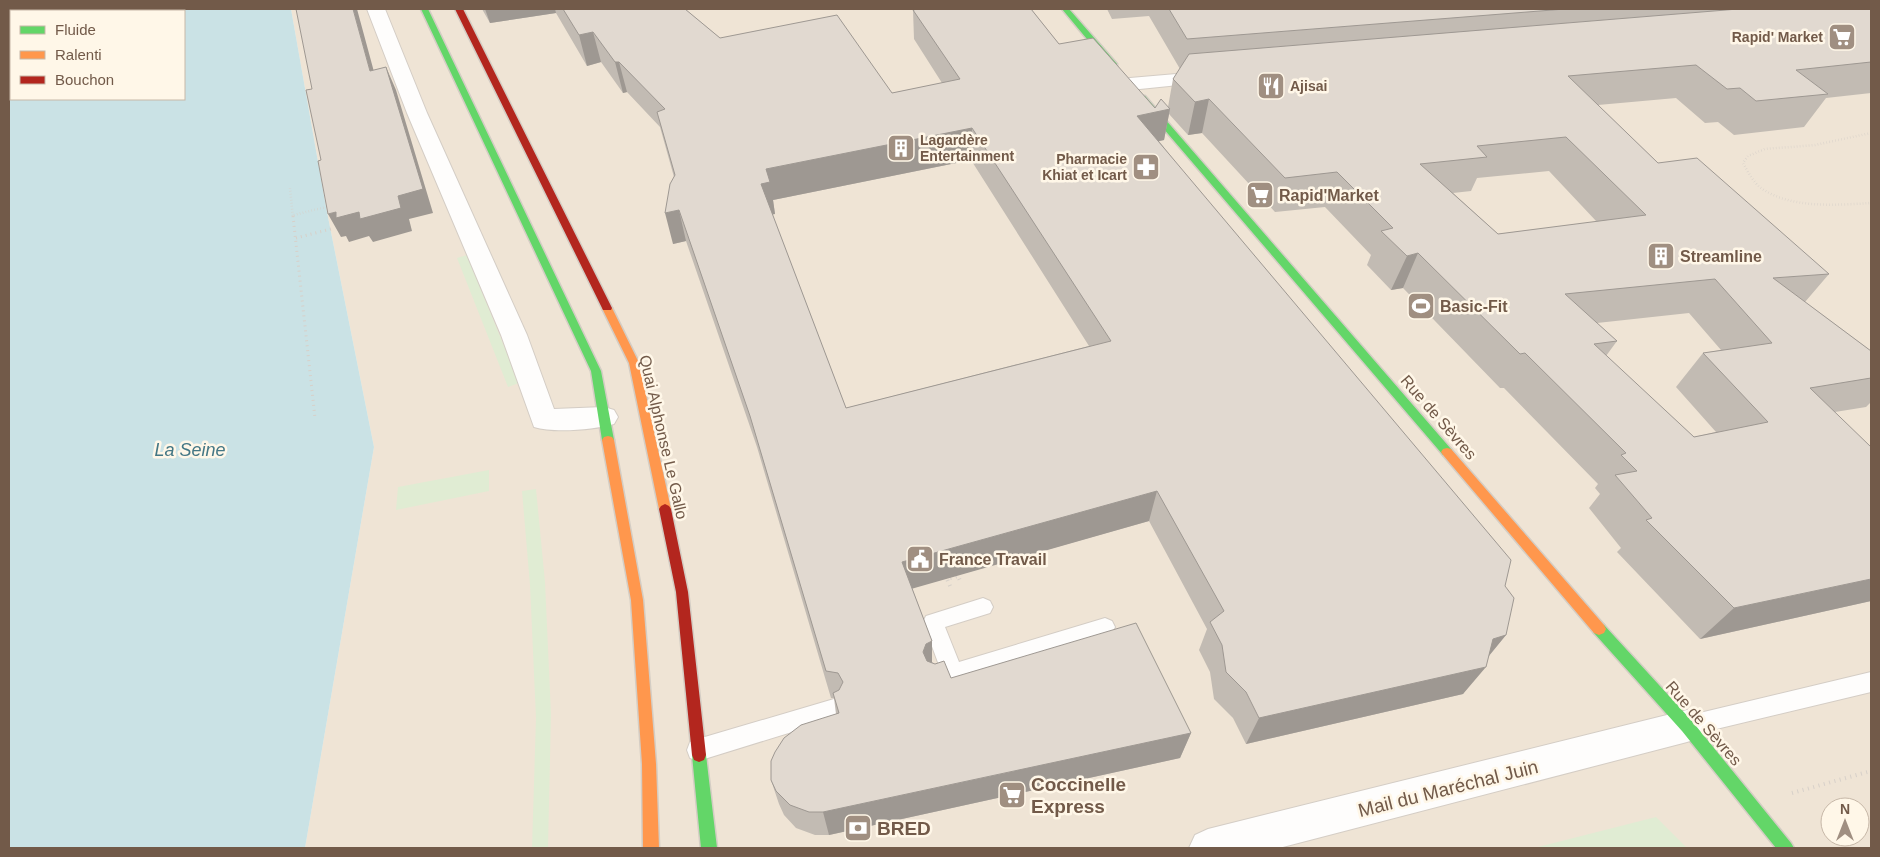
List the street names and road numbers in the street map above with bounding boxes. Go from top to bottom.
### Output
street label: Quai Alphonse Le Gallo [636,353,691,521]
street label: Rue de Sèvres [1397,372,1480,463]
street label: Rue de Sèvres [1662,678,1745,769]
street label: Mail du Maréchal Juin [1356,756,1540,821]

